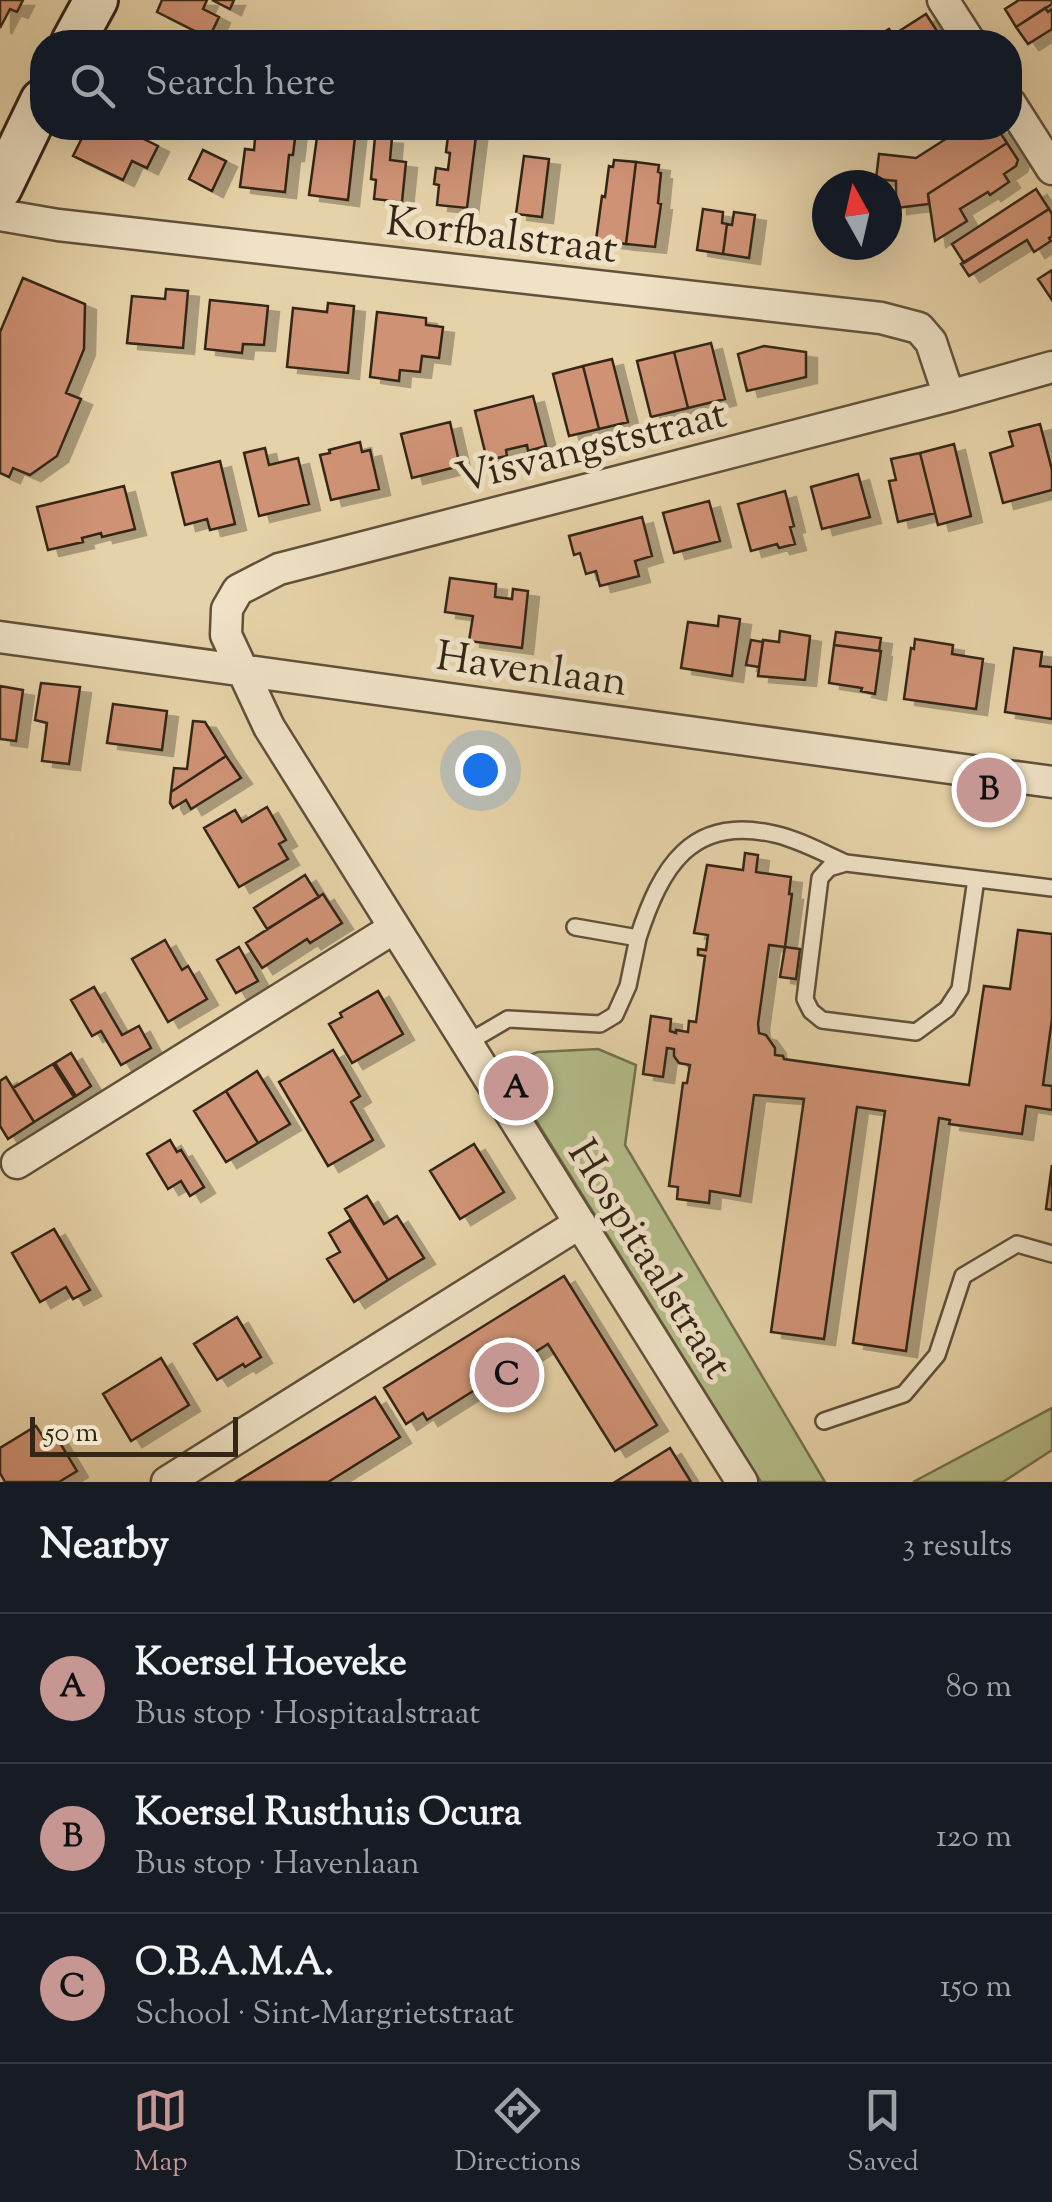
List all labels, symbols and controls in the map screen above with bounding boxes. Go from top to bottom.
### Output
search box [30,30,1022,140]
icon: search [65,58,120,113]
text: Search here [145,58,336,112]
north arrow [812,170,902,260]
street label: Korfbalstraat [382,194,621,282]
street label: Visvangststraat [451,386,733,511]
street label: Havenlaan [432,629,631,715]
your location [455,745,506,796]
pin: B [956,752,1022,828]
pin: A [484,1050,548,1126]
street label: Hospitaalstraat [550,1129,745,1392]
pin: C [474,1338,540,1412]
scale bar [30,1412,238,1456]
text: 50 m [45,1414,99,1454]
text: Nearby [40,1517,169,1577]
text: 3 results [902,1524,1012,1570]
text: Koersel Hoeveke [135,1638,407,1692]
text: A [60,1665,85,1711]
text: 80 m [946,1665,1012,1711]
text: Bus stop · Hospitaalstraat [135,1692,480,1738]
text: Koersel Rusthuis Ocura [135,1788,522,1842]
text: B [62,1815,83,1861]
text: 120 m [936,1815,1012,1861]
text: Bus stop · Havenlaan [135,1842,420,1888]
text: O.B.A.M.A. [135,1938,334,1992]
text: C [60,1965,85,2011]
text: 150 m [940,1965,1012,2011]
text: School · Sint-Margrietstraat [135,1992,514,2038]
tab: Map [133,2083,188,2183]
tab: Directions [454,2083,581,2183]
tab: Saved [847,2083,919,2183]

